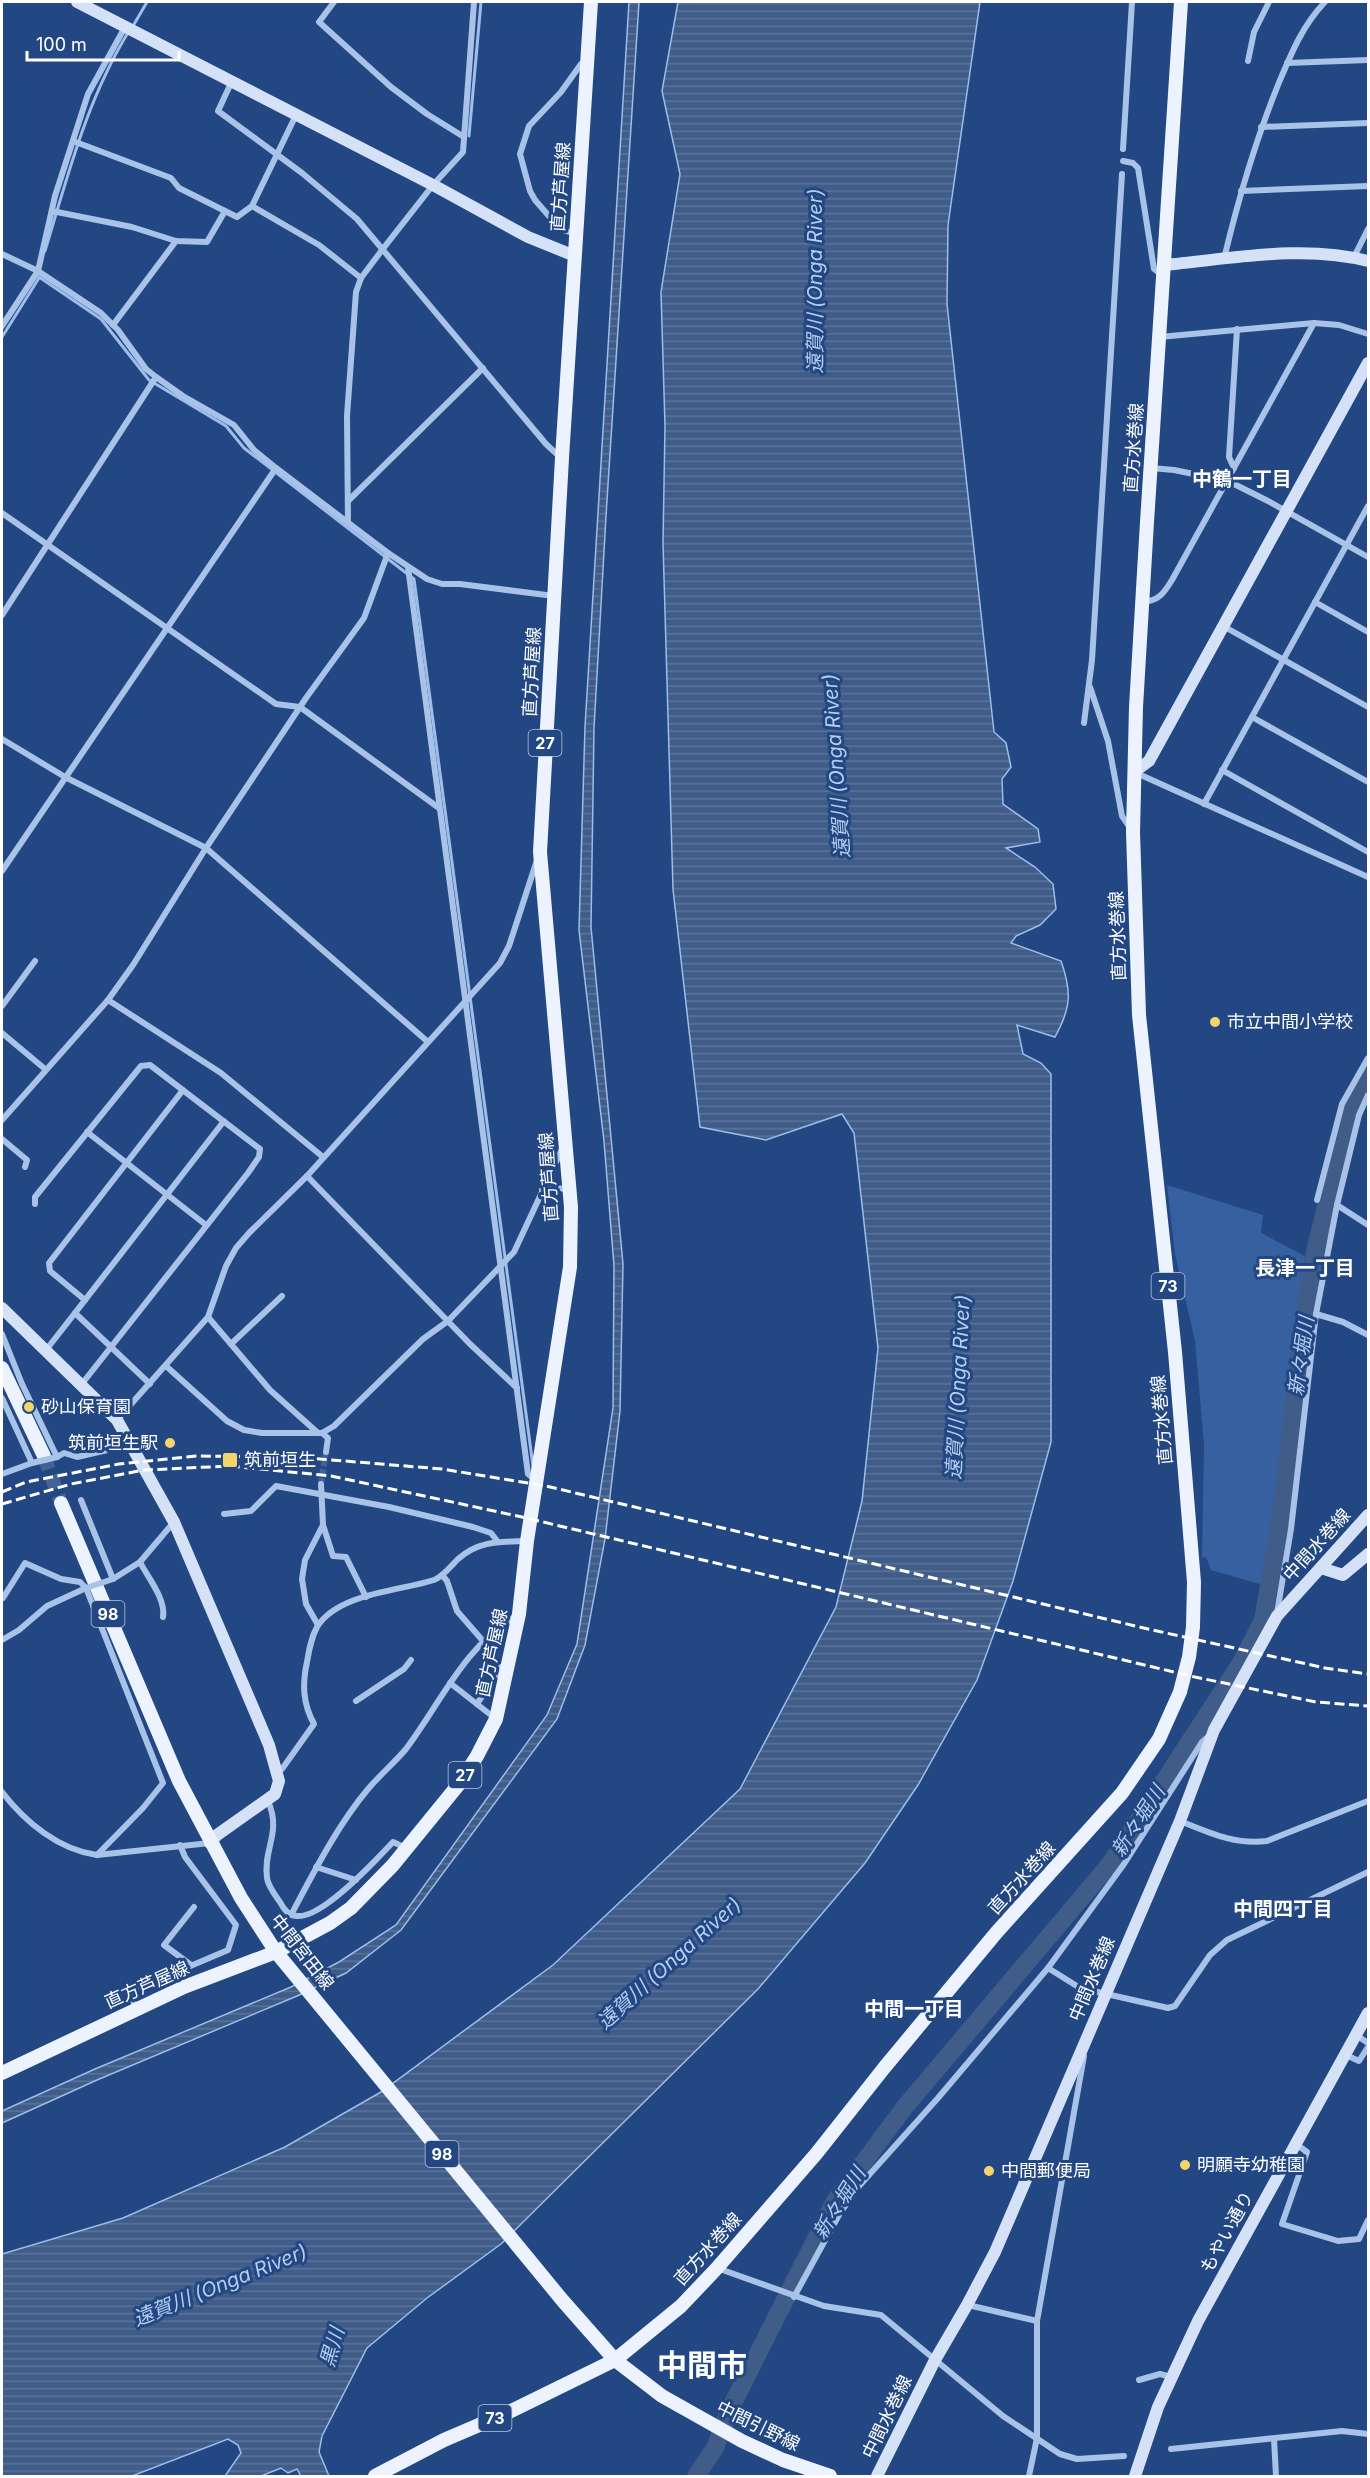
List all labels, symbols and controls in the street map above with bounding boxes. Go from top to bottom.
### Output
scale bar [27,24,178,62]
text: 100 m [36,34,87,55]
street label: 直方芦屋線 [547,141,574,233]
water label: 遠賀川 (Onga River) [803,188,827,374]
street label: 直方水巻線 [1120,402,1147,494]
district label: 中鶴一丁目 [1192,467,1292,491]
street label: 直方芦屋線 [519,626,544,717]
water label: 遠賀川 (Onga River) [818,673,854,859]
road number: 27 [528,730,562,756]
street label: 直方水巻線 [1105,891,1130,981]
place label: 市立中間小学校 [1227,1011,1353,1032]
marker: 市立中間小学校 [1208,1015,1222,1029]
street label: 直方芦屋線 [535,1131,562,1223]
district label: 長津一丁目 [1255,1256,1355,1280]
road number: 73 [1152,1273,1184,1299]
water label: 遠賀川 (Onga River) [941,1294,975,1480]
water label: 新々堀川 [1284,1313,1319,1397]
street label: 直方水巻線 [1147,1374,1176,1466]
place label: 砂山保育園 [41,1396,131,1417]
marker: 砂山保育園 [22,1400,36,1414]
place label: 筑前垣生駅 [68,1432,158,1453]
marker: 筑前垣生駅 [163,1436,177,1450]
place label: 筑前垣生 [244,1449,316,1470]
marker: 筑前垣生 [221,1451,239,1469]
street label: 中間水巻線 [1279,1504,1355,1585]
road number: 98 [92,1601,124,1627]
street label: 直方芦屋線 [472,1607,511,1699]
road number: 27 [448,1762,482,1788]
water label: 新々堀川 [1106,1779,1171,1861]
street label: 直方水巻線 [984,1837,1060,1918]
water label: 遠賀川 (Onga River) [592,1892,746,2034]
district label: 中間四丁目 [1233,1897,1333,1921]
street label: 中間宮田線 [266,1910,338,1994]
street label: 中間水巻線 [1064,1933,1119,2024]
street label: 直方芦屋線 [101,1957,192,2012]
district label: 中間一丁目 [864,1997,964,2021]
road number: 98 [426,2141,458,2167]
place label: 明願寺幼稚園 [1197,2154,1305,2175]
marker: 明願寺幼稚園 [1178,2158,1192,2172]
place label: 中間郵便局 [1001,2160,1091,2181]
water label: 新々堀川 [808,2161,871,2243]
marker: 中間郵便局 [982,2164,996,2178]
street label: もやい通り [1196,2187,1258,2276]
street label: 直方水巻線 [670,2208,746,2289]
water label: 遠賀川 (Onga River) [130,2239,310,2331]
water label: 黒川 [315,2323,350,2370]
district label: 中間市 [657,2347,747,2383]
street label: 中間水巻線 [857,2372,916,2462]
street label: 中間引野線 [713,2396,803,2455]
road number: 73 [478,2405,512,2431]

